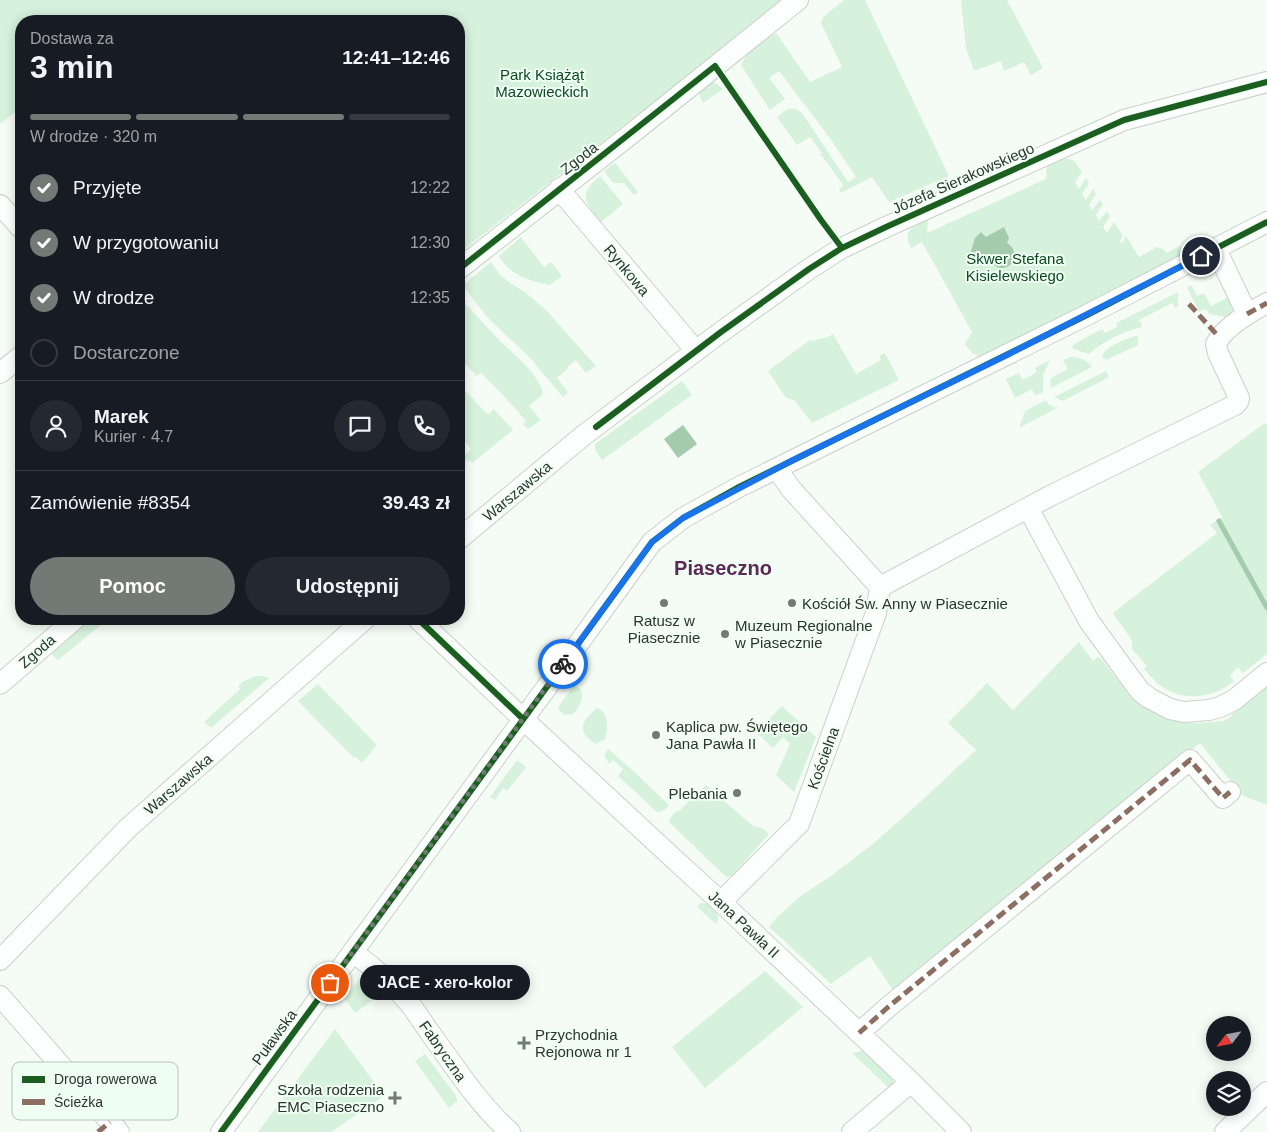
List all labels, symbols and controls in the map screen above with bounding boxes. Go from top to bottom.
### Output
text: Dostawa za [30,30,114,47]
text: 12:41–12:46 [342,47,450,68]
text: 3 min [30,49,114,85]
park label: Park Książąt Mazowieckich [495,66,589,100]
text: W drodze · 320 m [30,128,157,145]
street label: Zgoda [557,138,602,178]
street label: Józefa Sierakowskiego [889,139,1037,217]
icon: check [30,174,58,202]
text: Przyjęte [73,177,142,198]
text: 12:22 [410,179,450,196]
icon: check [30,229,58,257]
text: W przygotowaniu [73,232,219,253]
text: 12:30 [410,234,450,251]
pin [1180,235,1222,277]
street label: Rynkowa [601,241,654,300]
icon: home [1187,242,1215,270]
park label: Skwer Stefana Kisielewskiego [966,250,1064,284]
icon: check [30,284,58,312]
text: W drodze [73,287,154,308]
text: 12:35 [410,289,450,306]
text: Dostarczone [73,342,180,363]
button: person [30,400,82,452]
button: chat [334,400,386,452]
button: phone [398,400,450,452]
text: Marek [94,406,149,427]
text: Kurier · 4.7 [94,428,173,445]
street label: Warszawska [479,457,555,525]
text: Zamówienie #8354 [30,492,191,513]
text: 39.43 zł [382,492,450,513]
button: Pomoc [30,557,235,615]
button: Udostępnij [245,557,450,615]
district label: Piaseczno [674,557,772,579]
place label: Kościół Św. Anny w Piasecznie [802,595,1008,612]
marker: Ratusz w Piasecznie [658,597,670,609]
marker: Kościół Św. Anny w Piasecznie [786,597,798,609]
place label: Ratusz w Piasecznie [628,612,700,646]
place label: Muzeum Regionalne w Piasecznie [734,617,873,651]
marker: Muzeum Regionalne w Piasecznie [719,628,731,640]
street label: Zgoda [15,630,59,671]
courier [538,639,588,689]
icon: bike [549,650,577,678]
place label: Kaplica pw. Świętego Jana Pawła II [666,718,808,752]
street label: Kościelna [804,724,842,791]
marker: Kaplica pw. Świętego Jana Pawła II [650,729,662,741]
street label: Warszawska [141,749,216,818]
place label: Plebania [669,785,728,802]
marker: Plebania [731,787,743,799]
street label: Jana Pawła II [705,887,783,961]
pin [309,962,351,1004]
callout: JACE - xero-kolor [360,966,530,1000]
icon: bag [316,969,344,997]
text: JACE - xero-kolor [377,974,513,991]
street label: Puławska [248,1006,300,1068]
north arrow [1206,1016,1251,1061]
map controls [1206,1016,1251,1116]
street label: Fabryczna [416,1017,470,1085]
place label: Przychodnia Rejonowa nr 1 [535,1026,632,1060]
marker: Przychodnia Rejonowa nr 1 [517,1036,531,1050]
legend [12,1062,178,1120]
text: Droga rowerowa [54,1071,157,1087]
button: layers [1206,1071,1251,1116]
place label: Szkoła rodzenia EMC Piaseczno [277,1081,385,1115]
marker: Szkoła rodzenia EMC Piaseczno [388,1091,402,1105]
text: Ścieżka [54,1093,103,1110]

